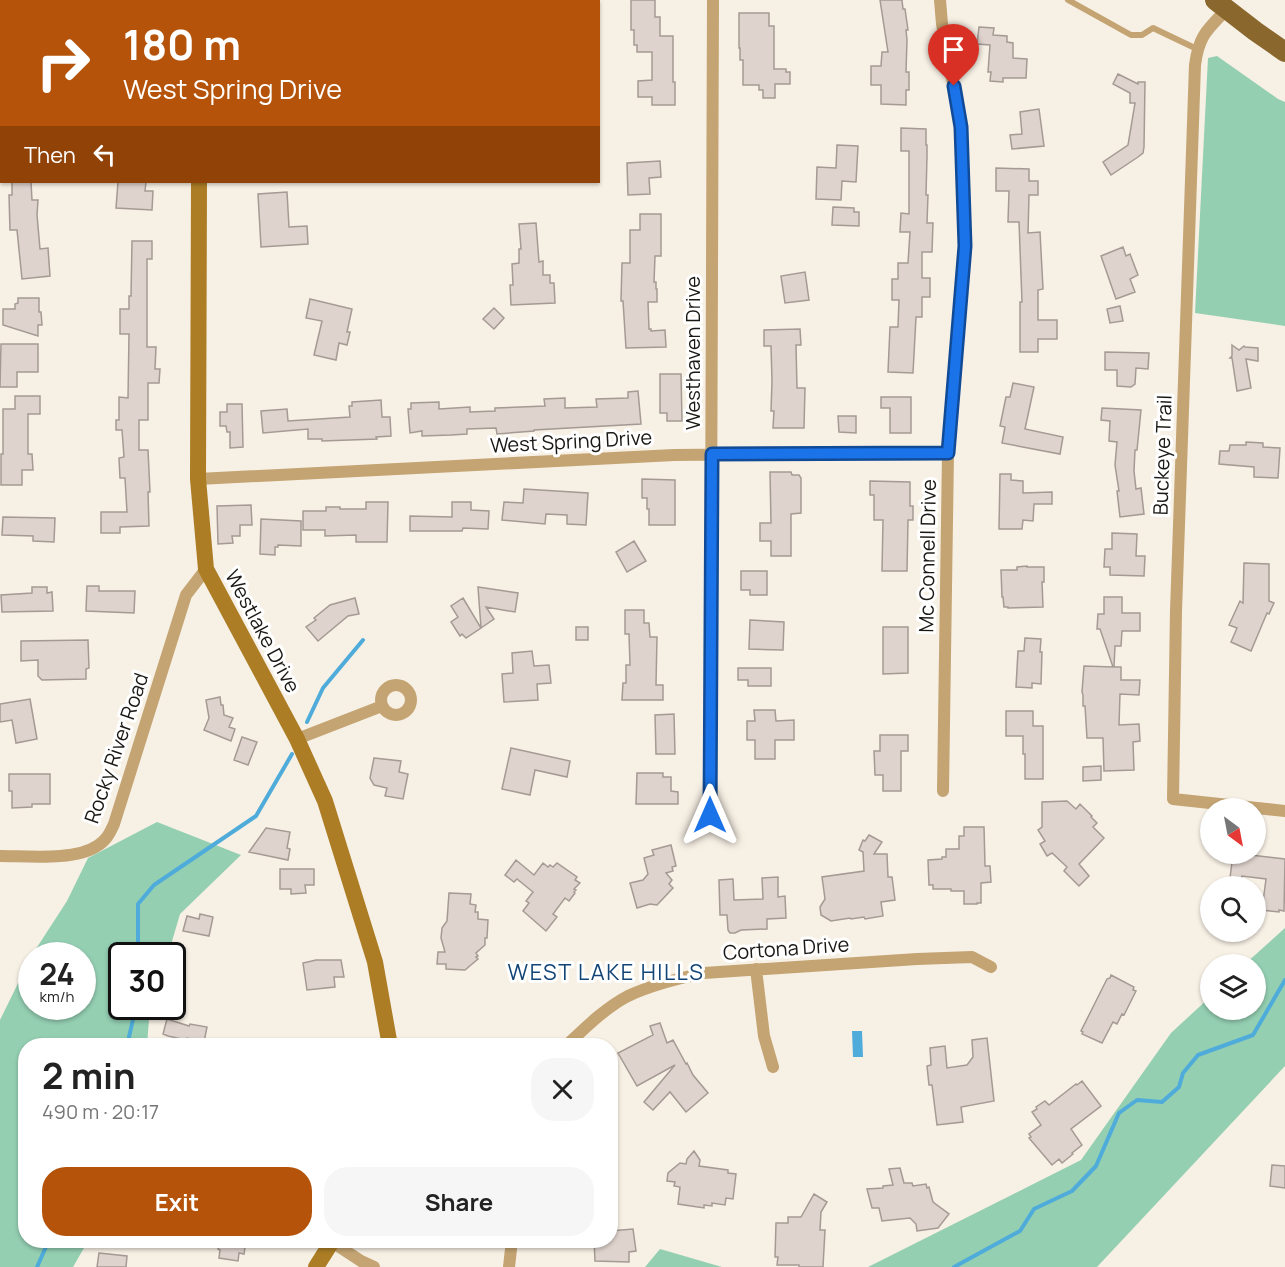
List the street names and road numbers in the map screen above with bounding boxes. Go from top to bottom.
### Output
street label: Westhaven Drive [679,276,706,430]
street label: Buckeye Trail [1146,394,1178,516]
street label: West Spring Drive [489,423,653,459]
street label: Mc Connell Drive [912,479,942,633]
street label: Westlake Drive [219,565,307,697]
street label: Rocky River Road [78,669,154,827]
street label: Cortona Drive [722,930,850,966]

